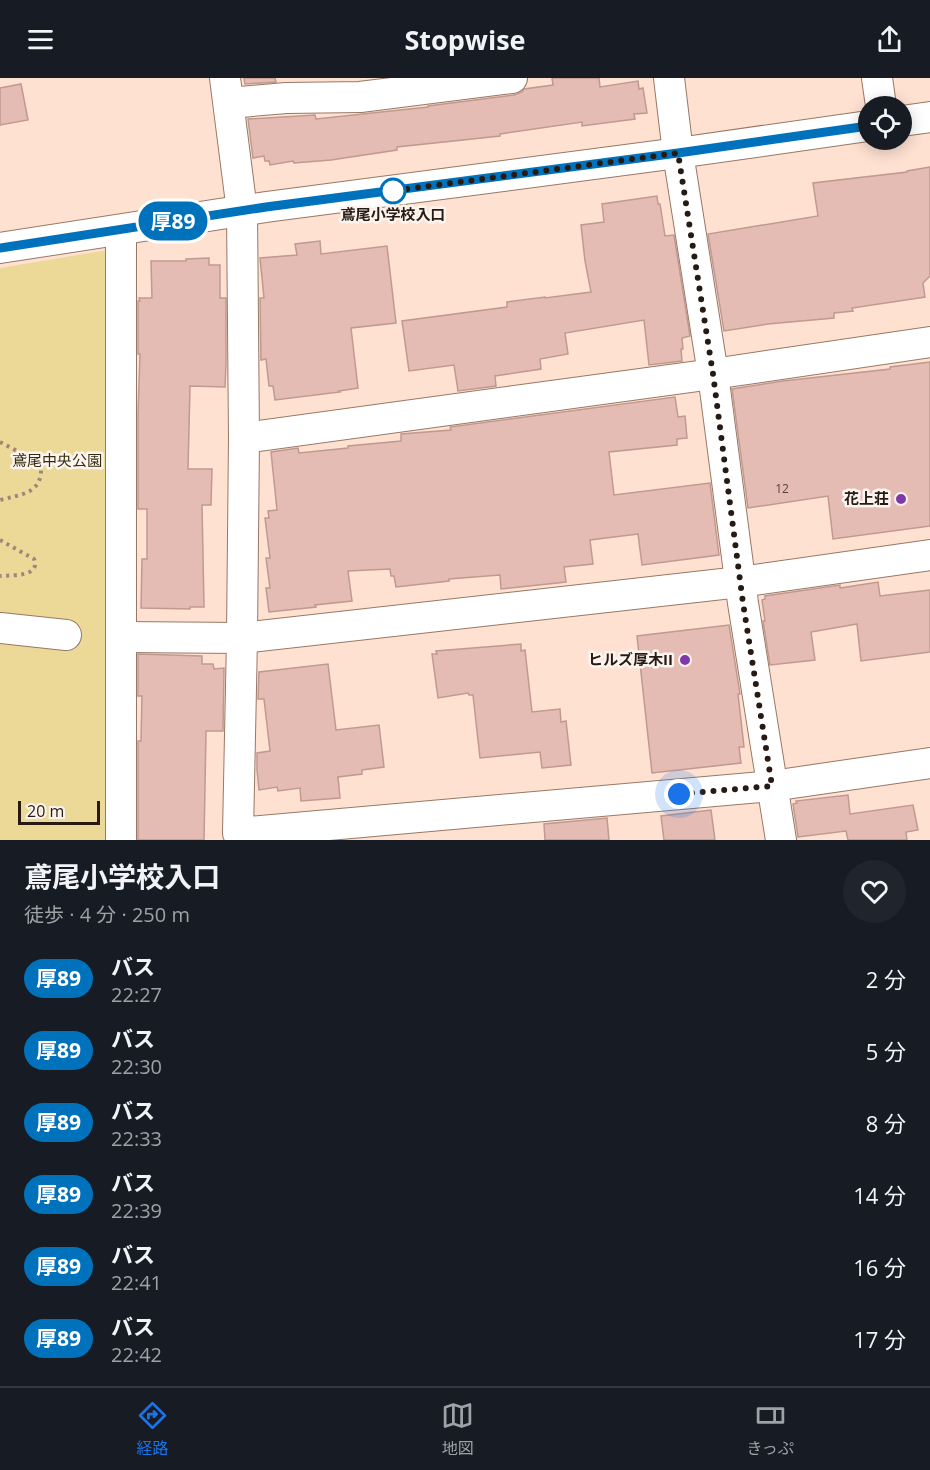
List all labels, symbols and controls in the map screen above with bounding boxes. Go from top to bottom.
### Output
text: Stopwise [404,21,526,58]
icon: menu [24,23,57,56]
icon: share [873,23,906,56]
map controls [858,96,912,150]
button: locate [858,96,912,150]
marker: 鳶尾小学校入口 [380,178,406,204]
line badge: 厚89 [138,202,207,240]
place label: 鳶尾小学校入口 [340,204,446,224]
text: 厚89 [150,207,196,235]
park label: 鳶尾中央公園 [12,450,102,470]
house number: 12 [775,480,789,497]
place label: 花上荘 [844,488,889,508]
marker: 花上荘 [894,492,908,506]
place label: ヒルズ厚木II [588,649,673,669]
marker: ヒルズ厚木II [678,653,692,667]
your location [664,779,694,809]
scale bar [18,798,100,826]
text: 20 m [27,800,64,822]
text: 鳶尾小学校入口 [24,857,220,895]
button: heart [843,860,906,923]
text: 徒歩 · 4 分 · 250 m [24,901,190,928]
text: バス [111,951,155,981]
text: 厚89 [36,964,81,992]
text: 2 分 [866,964,906,994]
text: 22:27 [111,981,162,1008]
text: バス [111,1023,155,1053]
text: 厚89 [36,1036,81,1064]
text: 5 分 [866,1036,906,1066]
text: 22:30 [111,1053,162,1080]
text: バス [111,1095,155,1125]
text: 厚89 [36,1108,81,1136]
text: 8 分 [866,1108,906,1138]
text: 22:33 [111,1125,162,1152]
text: バス [111,1167,155,1197]
text: 厚89 [36,1180,81,1208]
text: 14 分 [853,1180,906,1210]
text: 22:39 [111,1197,162,1224]
text: バス [111,1239,155,1269]
text: 厚89 [36,1252,81,1280]
text: 16 分 [853,1252,906,1282]
text: 22:41 [111,1269,162,1296]
text: バス [111,1311,155,1341]
text: 厚89 [36,1324,81,1352]
text: 17 分 [853,1324,906,1354]
text: 22:42 [111,1341,162,1368]
tab: 経路 [136,1399,169,1459]
tab: 地図 [441,1399,474,1459]
tab: きっぷ [747,1399,794,1459]

